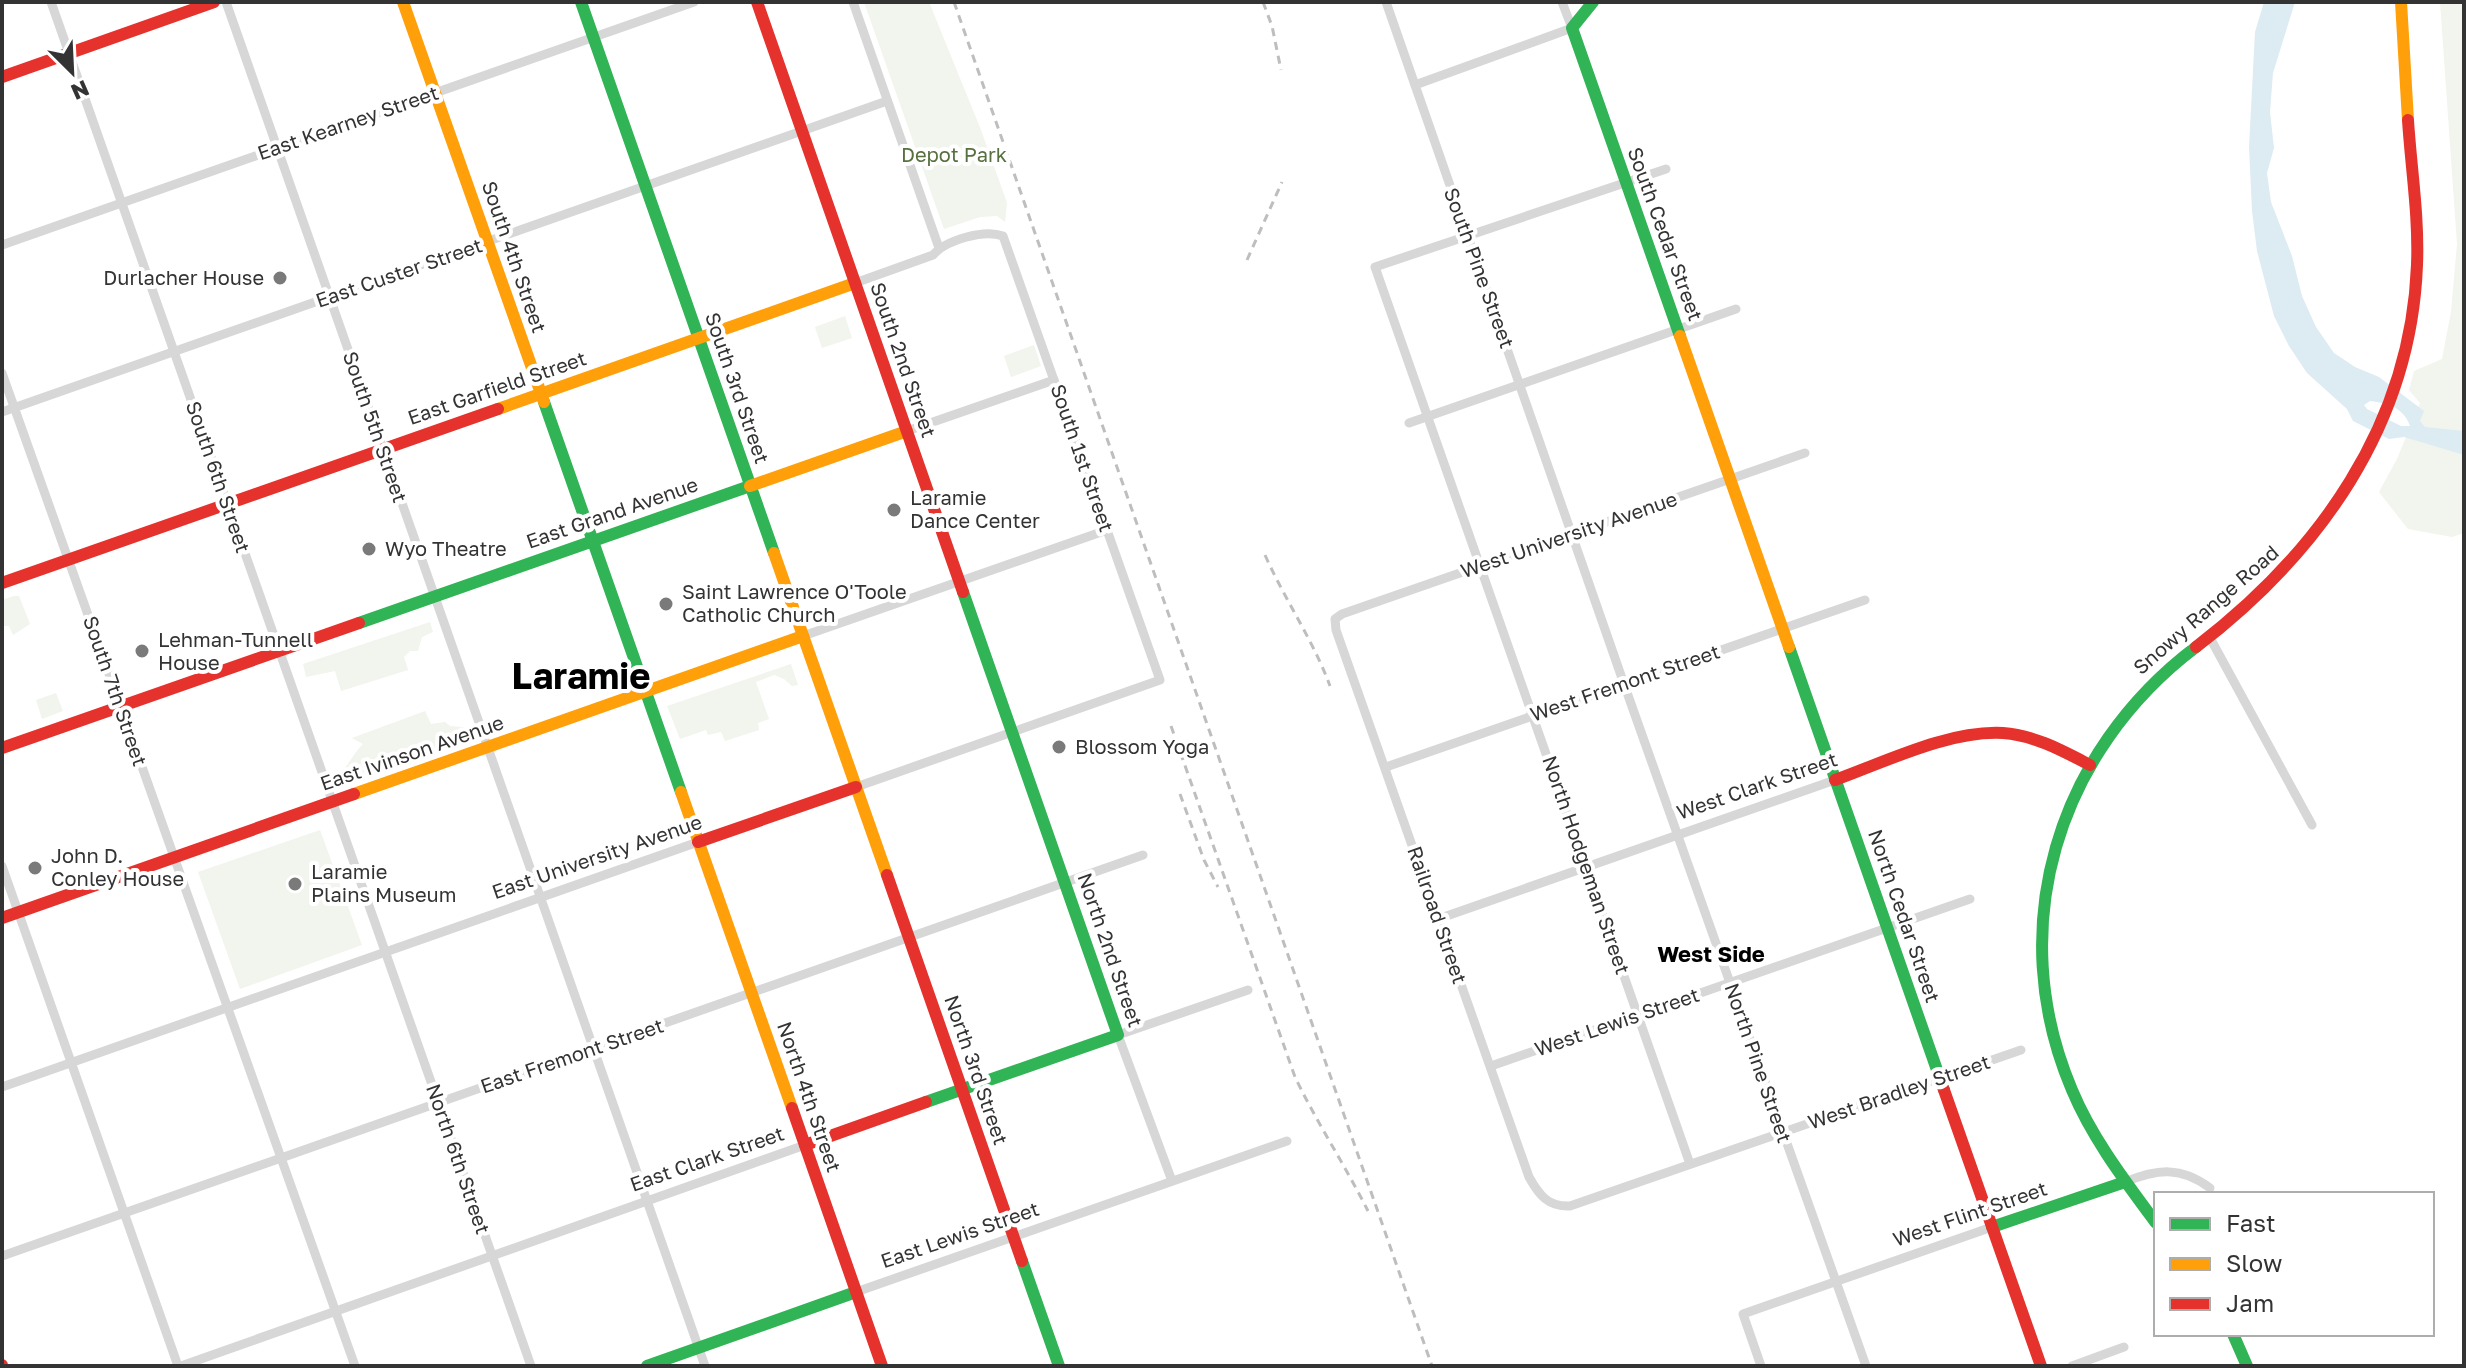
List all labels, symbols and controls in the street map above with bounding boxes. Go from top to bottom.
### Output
north arrow [32,32,112,112]
text: N [67,75,93,106]
street label: East Kearney Street [254,80,441,164]
park label: Depot Park [901,142,1007,166]
street label: South Cedar Street [1623,144,1709,324]
street label: South 4th Street [478,178,552,336]
street label: South Pine Street [1440,184,1520,351]
street label: East Custer Street [312,232,485,312]
place label: Durlacher House [103,265,264,289]
marker: Durlacher House [271,269,289,287]
street label: South 2nd Street [866,279,942,440]
street label: South 3rd Street [701,309,775,466]
street label: East Garfield Street [404,345,589,429]
street label: South 5th Street [339,348,413,505]
street label: South 1st Street [1046,381,1119,535]
street label: South 6th Street [182,398,256,556]
street label: East Grand Avenue [523,471,701,553]
place label: Laramie Dance Center [910,485,1040,532]
street label: West University Avenue [1457,486,1680,582]
marker: Laramie Dance Center [885,501,903,519]
place label: Wyo Theatre [385,536,507,560]
marker: Wyo Theatre [360,540,378,558]
street label: Snowy Range Road [2128,540,2283,679]
place label: Saint Lawrence O'Toole Catholic Church [682,579,907,626]
marker: Saint Lawrence O'Toole Catholic Church [657,595,675,613]
street label: South 7th Street [79,612,153,769]
place label: Lehman-Tunnell House [158,627,313,674]
street label: West Fremont Street [1527,638,1723,726]
marker: Lehman-Tunnell House [133,642,151,660]
district label: Laramie [512,654,650,697]
street label: East Ivinson Avenue [317,709,507,795]
place label: Blossom Yoga [1075,734,1209,758]
marker: Blossom Yoga [1050,738,1068,756]
street label: West Clark Street [1673,746,1840,824]
street label: North Hodgeman Street [1538,752,1636,977]
street label: East University Avenue [489,809,705,903]
street label: North Cedar Street [1864,826,1946,1005]
place label: John D. Conley House [51,843,184,890]
street label: Railroad Street [1403,843,1473,987]
marker: John D. Conley House [26,859,44,877]
place label: Laramie Plains Museum [311,859,456,906]
street label: North 2nd Street [1073,870,1149,1030]
marker: Laramie Plains Museum [286,875,304,893]
district label: West Side [1657,940,1765,967]
street label: North Pine Street [1720,980,1798,1146]
street label: West Lewis Street [1531,982,1702,1060]
street label: North 3rd Street [940,992,1014,1148]
street label: East Fremont Street [477,1012,666,1098]
street label: North 4th Street [773,1018,847,1175]
street label: West Bradley Street [1804,1049,1993,1133]
street label: North 6th Street [422,1080,496,1237]
street label: East Clark Street [626,1120,787,1196]
street label: West Flint Street [1889,1175,2050,1251]
legend [2154,1192,2434,1336]
street label: East Lewis Street [877,1196,1042,1272]
text: Fast [2226,1208,2276,1237]
text: Slow [2226,1248,2282,1277]
text: Jam [2226,1288,2274,1317]

